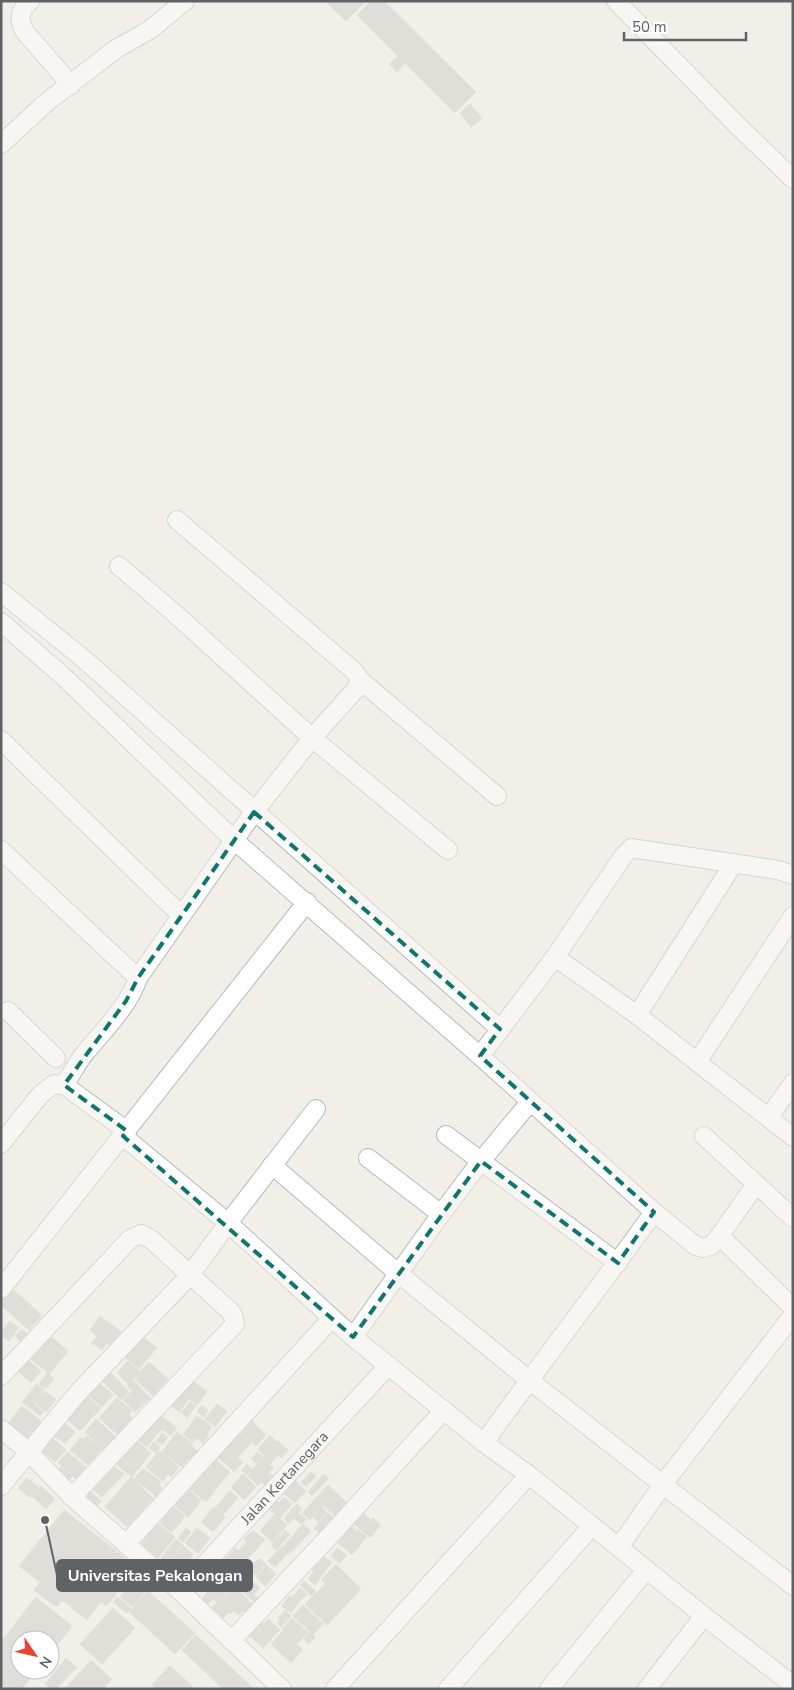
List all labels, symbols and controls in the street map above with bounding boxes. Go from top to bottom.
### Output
scale bar [624,10,746,42]
text: 50 m [632,17,667,37]
street label: Jalan Kertanegara [236,1427,333,1530]
callout: Universitas Pekalongan [57,1560,252,1591]
text: Universitas Pekalongan [68,1565,242,1587]
north arrow [10,1630,60,1680]
text: N [35,1652,56,1672]

